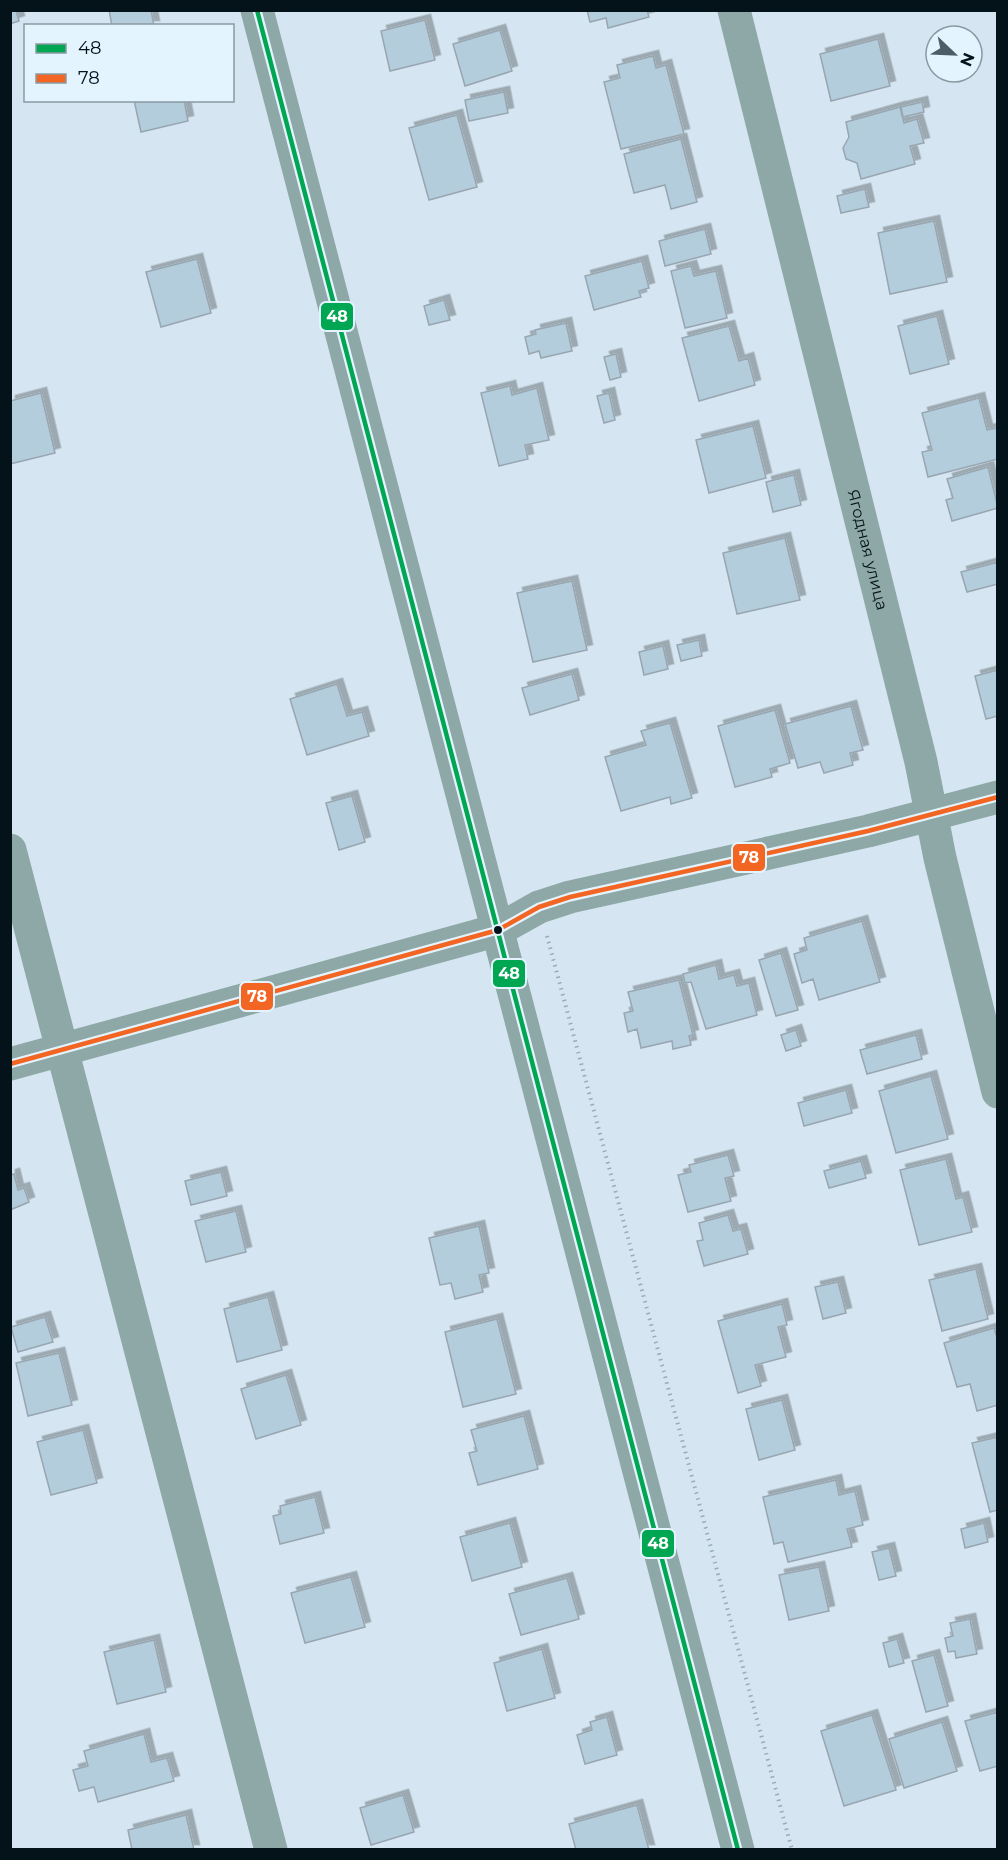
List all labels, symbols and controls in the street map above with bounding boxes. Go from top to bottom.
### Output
legend [24,24,234,102]
north arrow [924,24,984,84]
text: 48 [78,37,102,59]
text: N [956,50,979,69]
text: 78 [78,67,100,89]
line badge: 48 [320,302,354,331]
text: 48 [326,307,348,326]
street label: Ягодная улица [844,487,892,612]
line badge: 78 [732,843,766,872]
text: 78 [739,848,759,867]
unlabelled marker [492,924,504,936]
line badge: 48 [492,959,526,988]
text: 48 [498,964,520,983]
line badge: 78 [240,982,274,1011]
text: 78 [247,987,267,1006]
line badge: 48 [641,1529,675,1558]
text: 48 [647,1534,669,1553]

